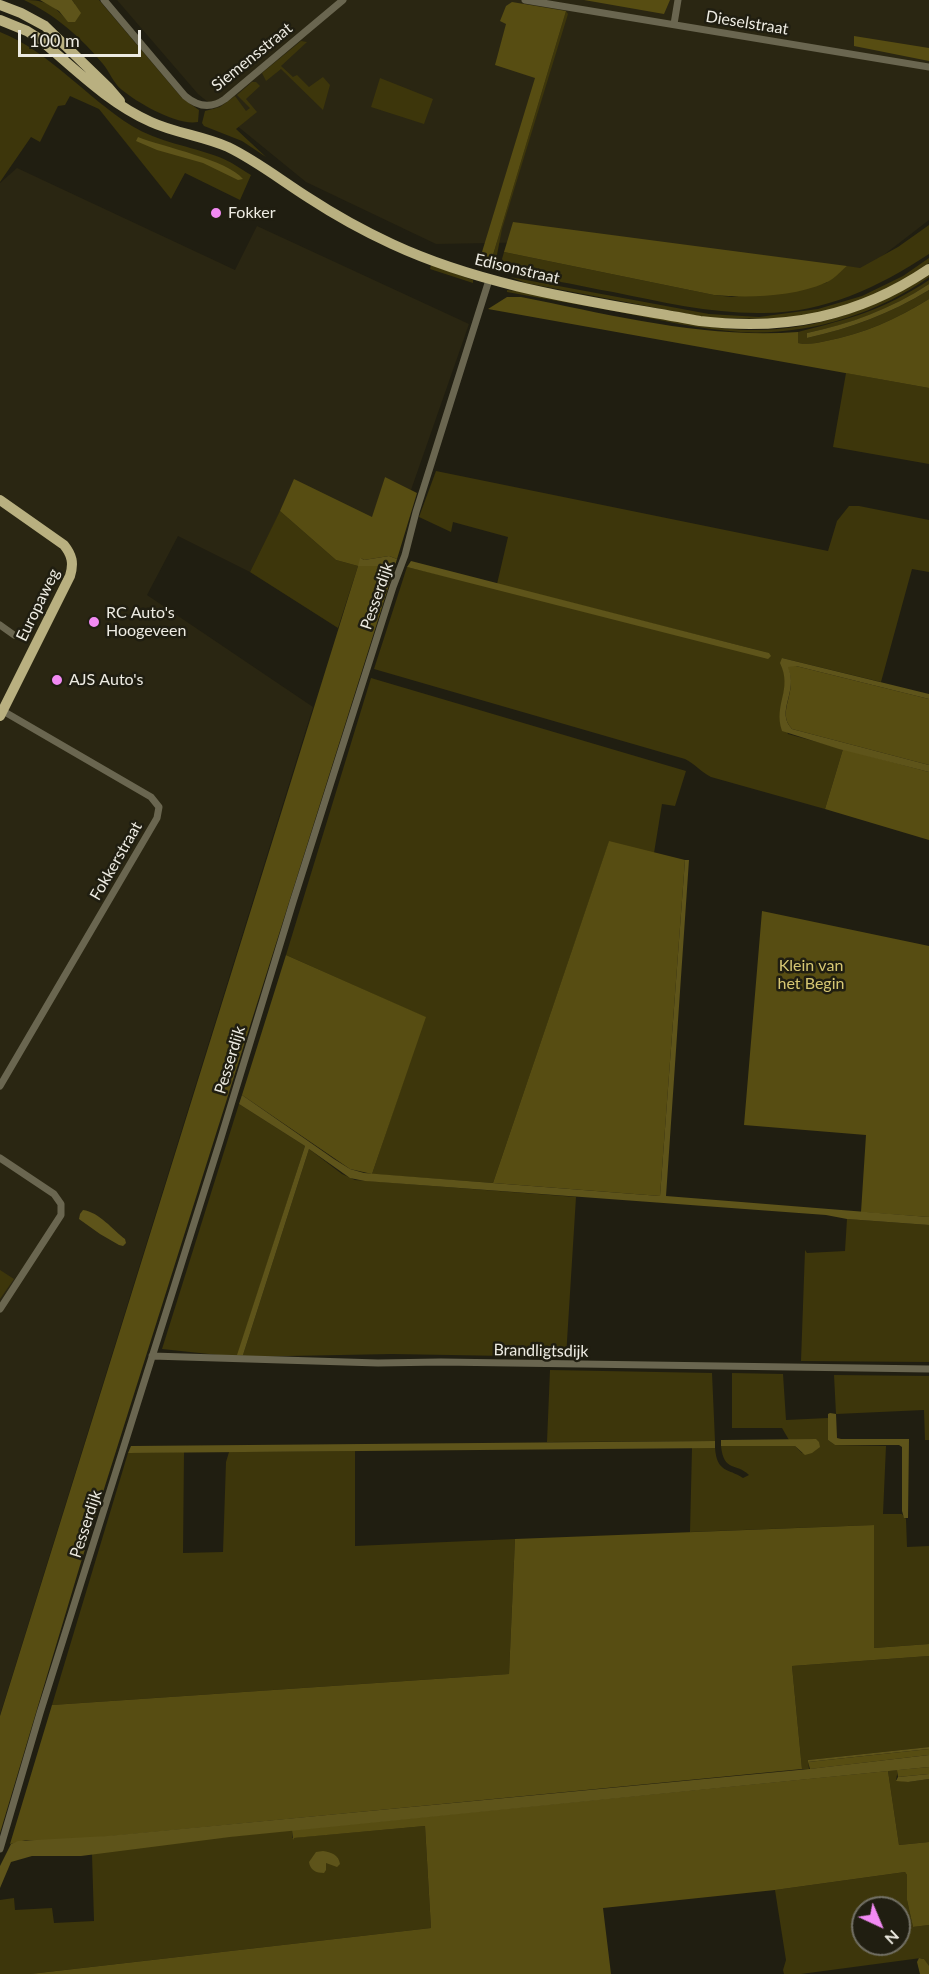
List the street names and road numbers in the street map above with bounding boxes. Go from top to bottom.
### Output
street label: Dieselstraat [704,7,790,39]
street label: Siemensstraat [208,19,296,95]
street label: Edisonstraat [473,250,561,288]
street label: Pesserdijk [356,560,398,632]
street label: Europaweg [12,566,64,644]
street label: Fokkerstraat [86,818,146,904]
street label: Pesserdijk [211,1024,249,1096]
street label: Brandligtsdijk [493,1341,589,1361]
street label: Pesserdijk [66,1488,106,1560]

